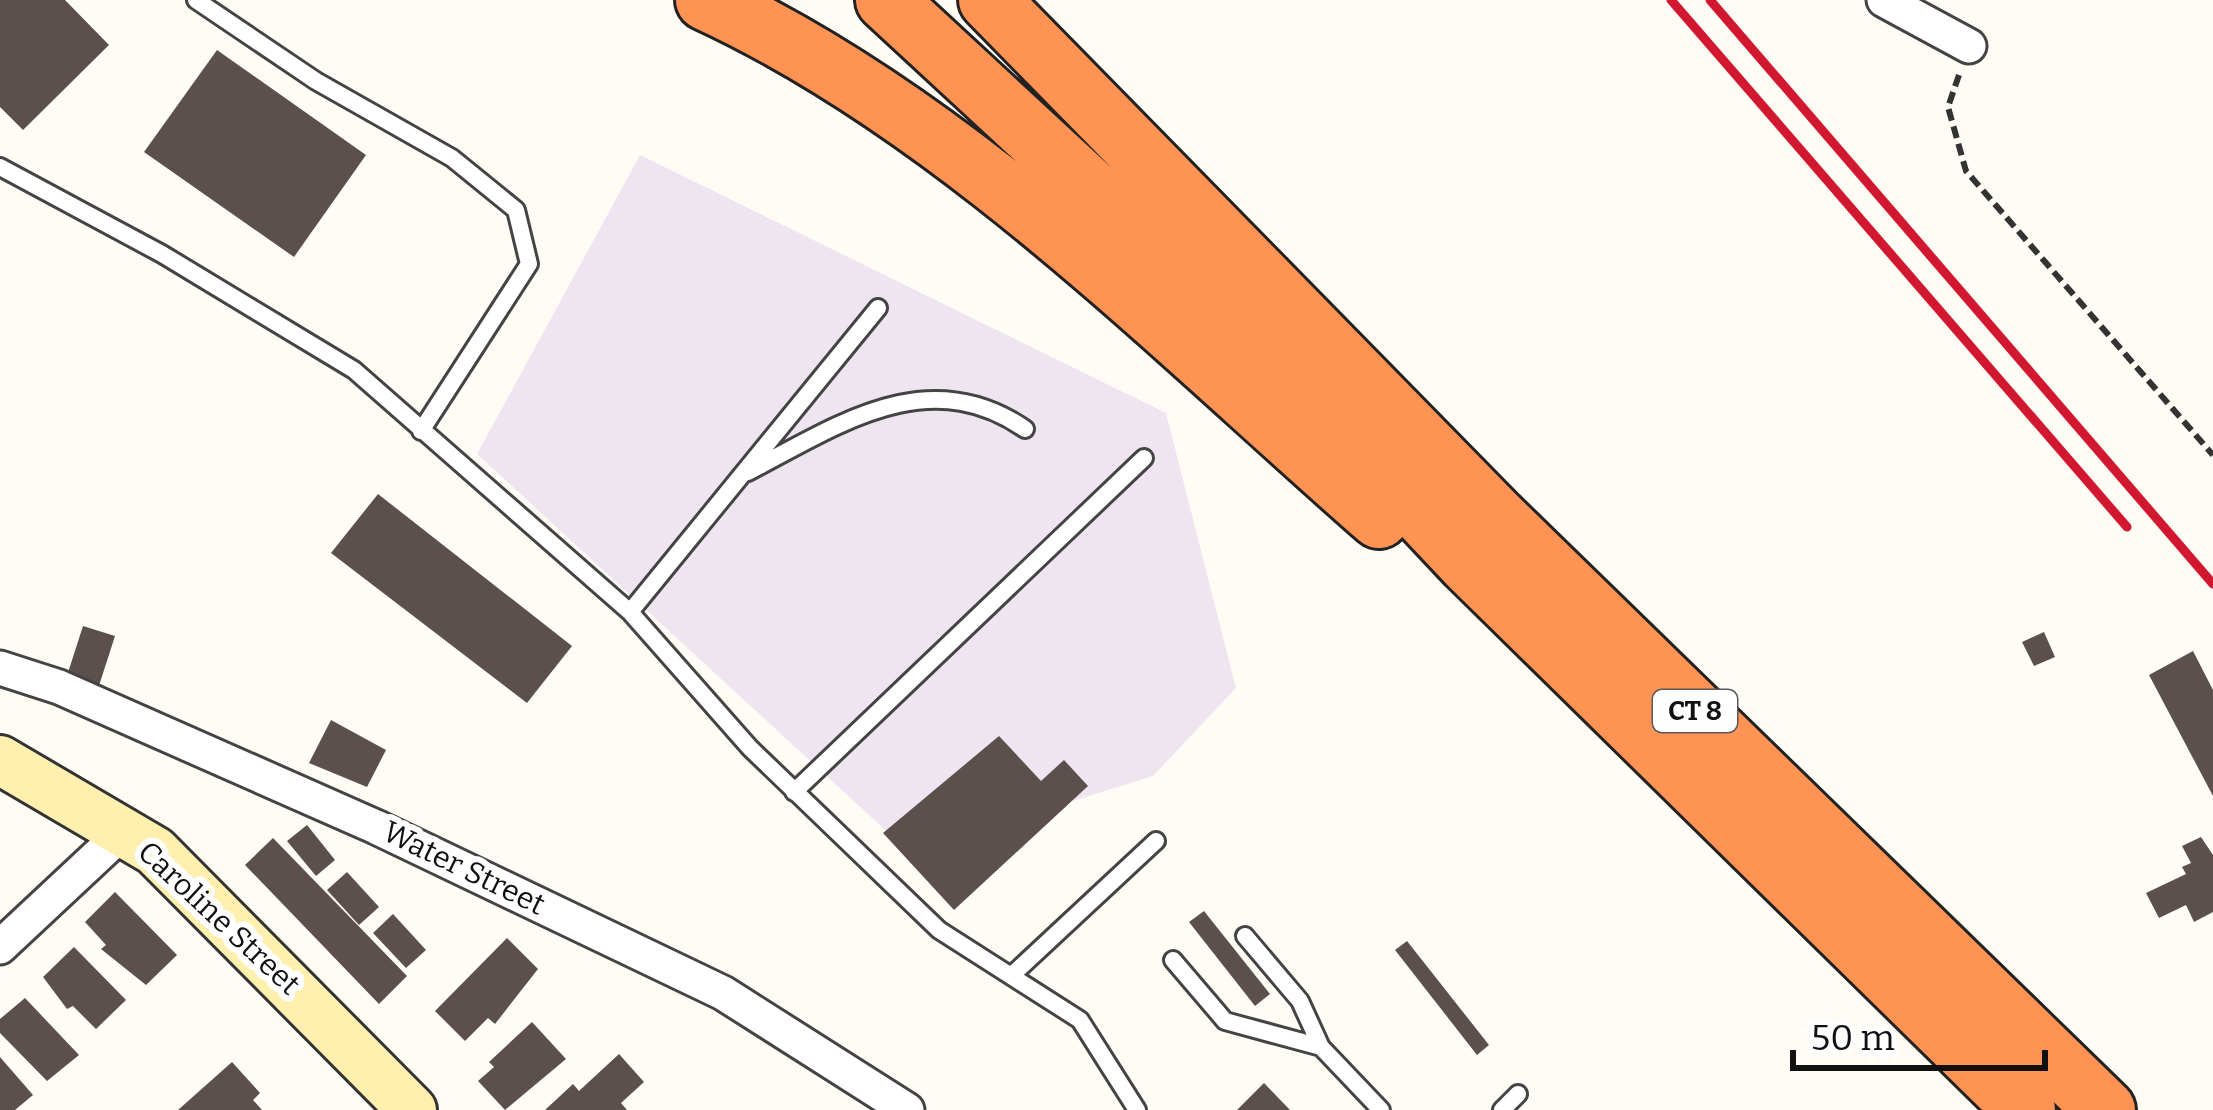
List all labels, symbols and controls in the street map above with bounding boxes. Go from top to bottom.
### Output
road number: CT 8 [1653,690,1737,732]
street label: Water Street [377,813,551,923]
street label: Caroline Street [130,834,308,1002]
scale bar [1793,996,2045,1070]
text: 50 m [1811,1016,1895,1060]

